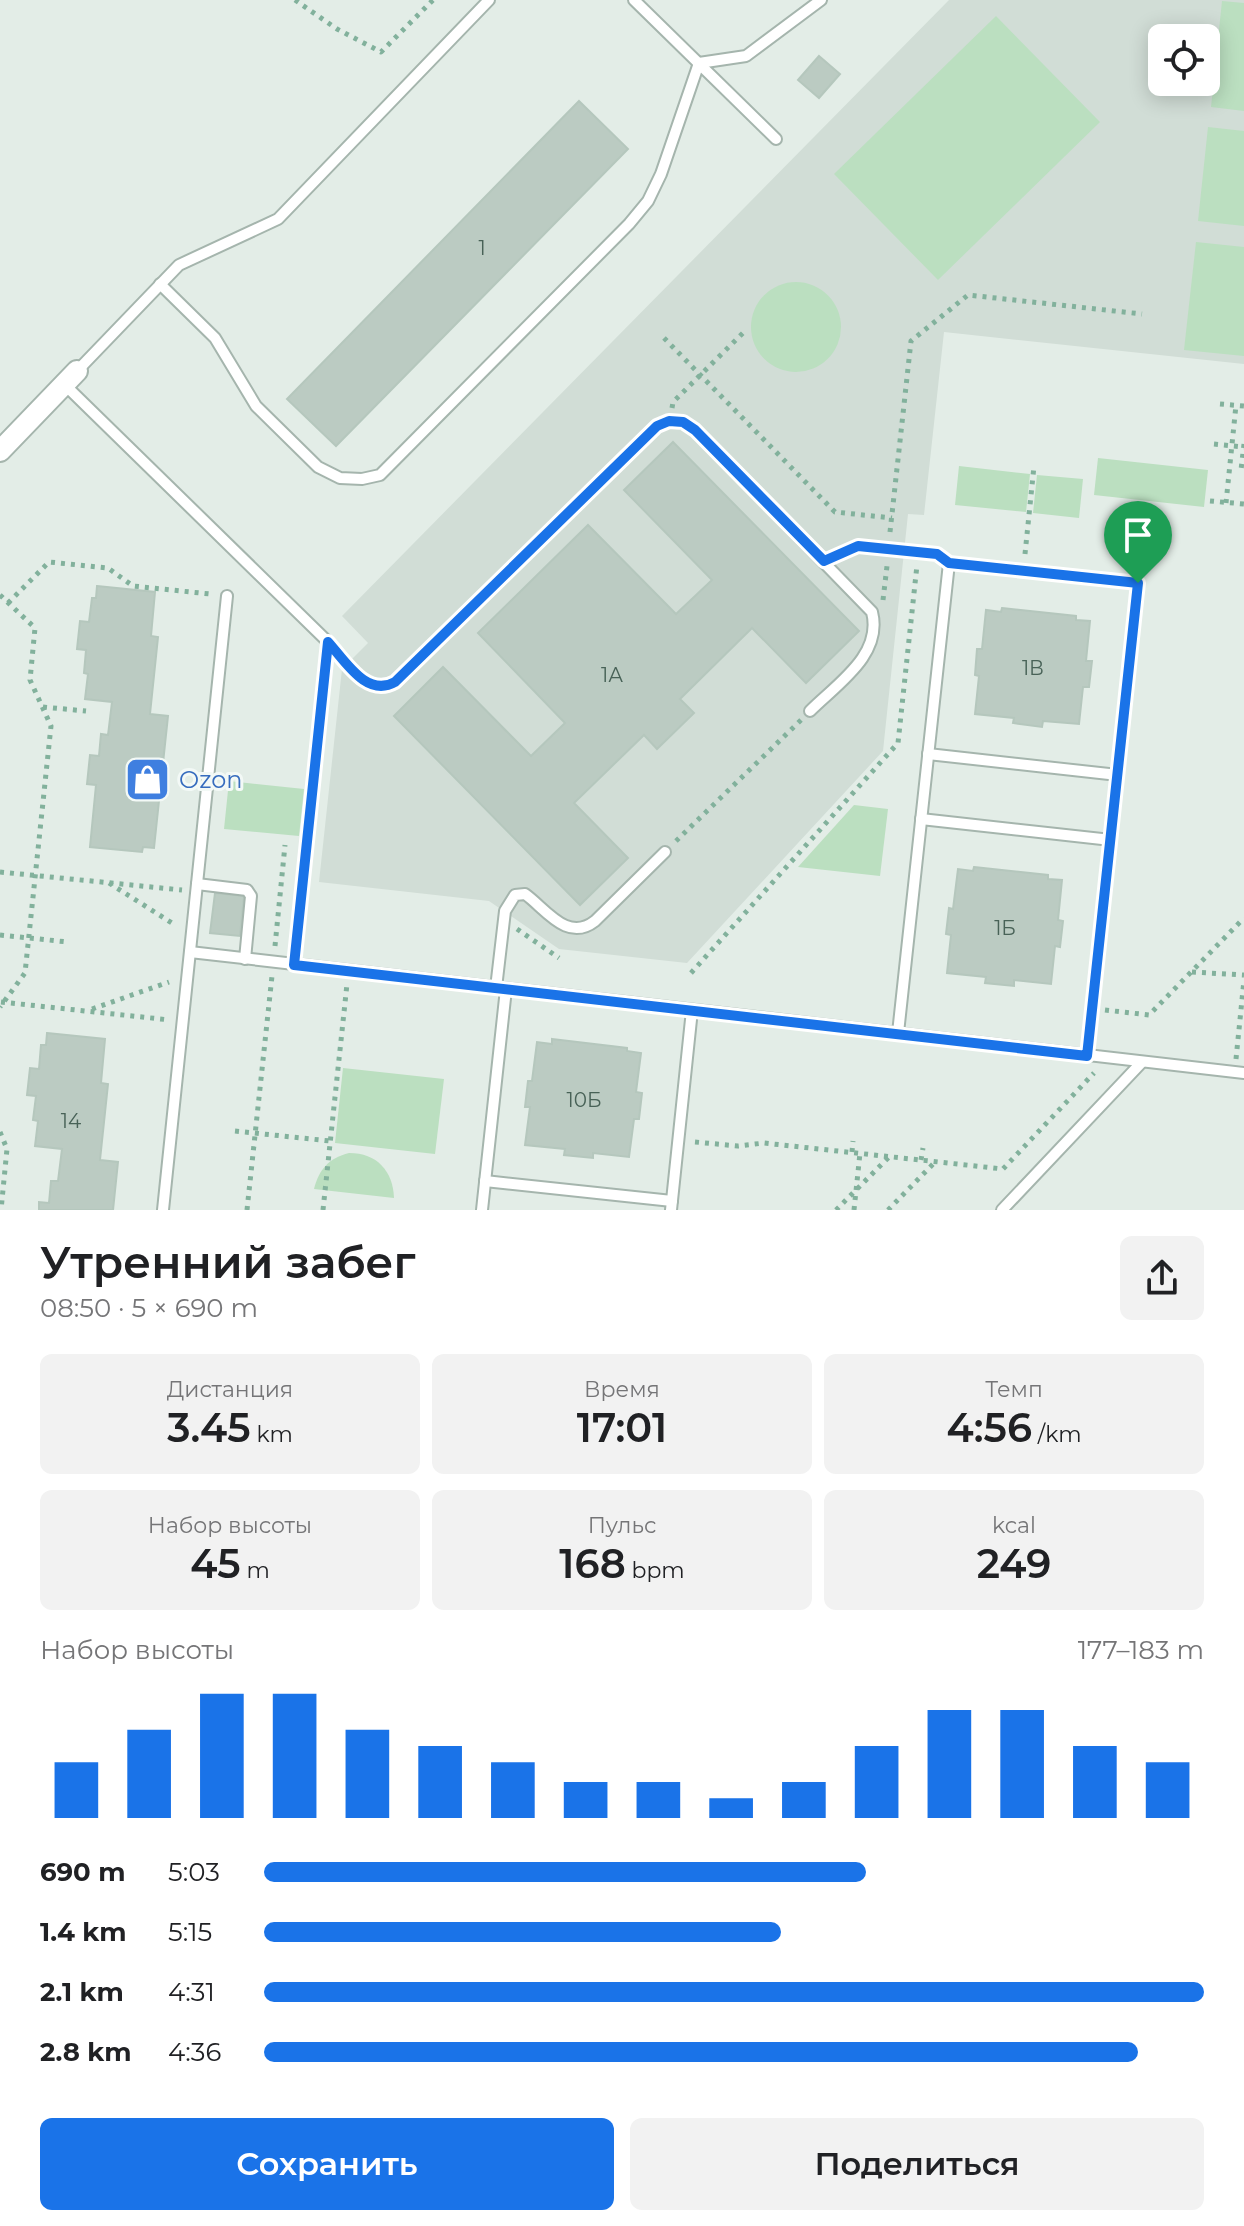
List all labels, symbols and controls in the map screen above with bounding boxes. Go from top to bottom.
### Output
map controls [1148,24,1220,96]
button: locate [1148,24,1220,96]
house number: 1 [478,236,486,260]
pin [1104,501,1172,583]
icon: arrive [1116,513,1160,557]
house number: 1В [1022,656,1044,680]
house number: 1А [601,663,623,687]
shop icon: Ozon [124,755,172,803]
place label: Ozon [179,765,242,794]
house number: 1Б [994,916,1016,940]
house number: 10Б [567,1088,601,1112]
house number: 14 [61,1109,81,1133]
text: Утренний забег [40,1235,416,1289]
button: share [1120,1236,1204,1320]
text: 08:50 · 5 × 690 m [40,1292,258,1324]
text: Дистанция [167,1376,293,1403]
text: Время [584,1376,660,1403]
text: Темп [985,1376,1043,1403]
text: 3.45 [167,1403,251,1452]
text: 17:01 [577,1403,667,1452]
text: 4:56 [946,1403,1032,1452]
text: km [251,1421,293,1448]
text: /km [1032,1421,1082,1448]
text: Набор высоты [148,1512,312,1539]
text: Пульс [588,1512,656,1539]
text: kcal [992,1512,1036,1539]
text: 45 [190,1539,241,1588]
text: 168 [559,1539,626,1588]
text: 249 [977,1539,1051,1588]
text: m [241,1557,270,1584]
text: bpm [626,1557,685,1584]
text: Набор высоты [40,1634,234,1666]
text: 177–183 m [1078,1634,1204,1666]
text: 690 m [40,1856,125,1888]
text: 5:03 [168,1856,220,1888]
text: 1.4 km [40,1916,126,1948]
text: 5:15 [168,1916,212,1948]
text: 2.1 km [40,1976,124,2008]
text: 4:31 [168,1976,215,2008]
text: 2.8 km [40,2036,131,2068]
text: 4:36 [168,2036,221,2068]
button: Сохранить [40,2118,614,2210]
button: Поделиться [630,2118,1204,2210]

